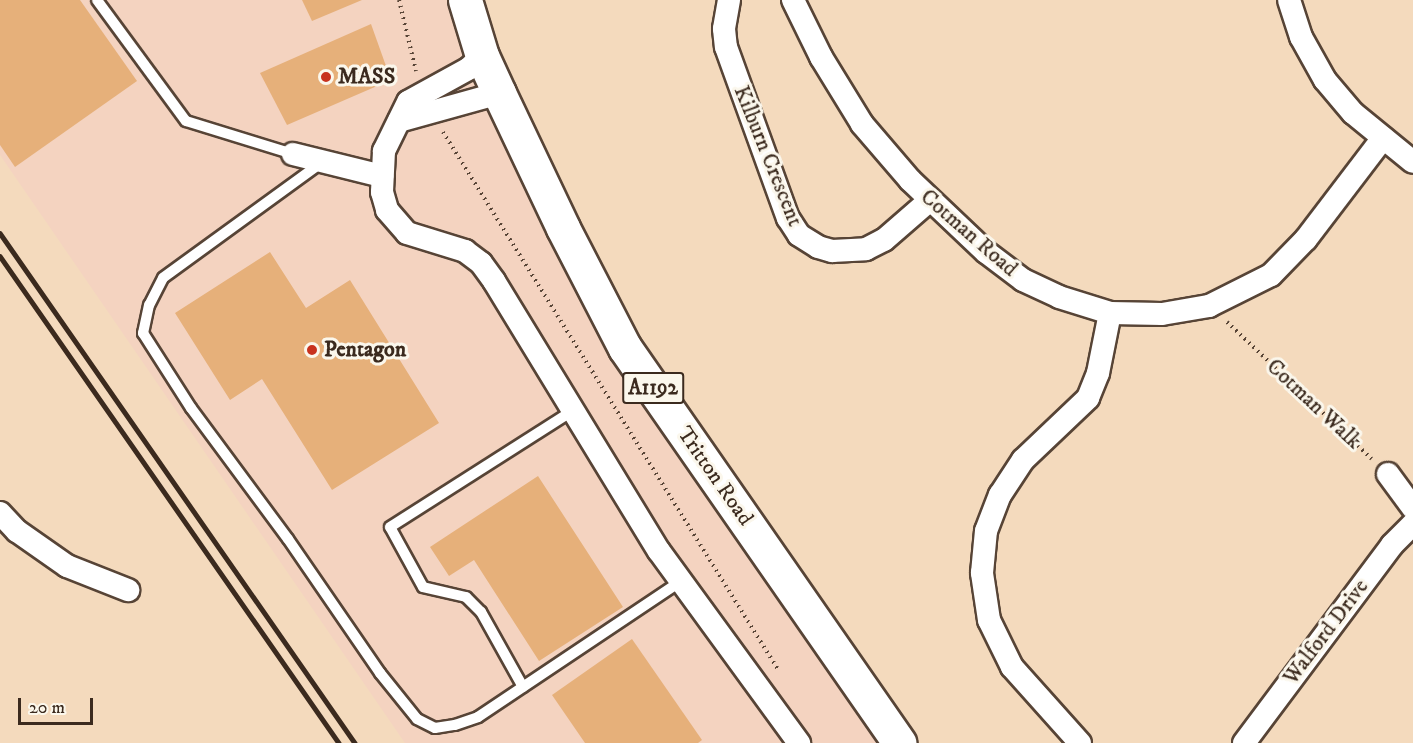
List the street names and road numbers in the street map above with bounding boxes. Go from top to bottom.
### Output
street label: Kilburn Crescent [728,82,808,230]
street label: Cotman Road [915,184,1023,282]
street label: Cotman Walk [1261,353,1367,455]
road number: A1192 [622,370,684,406]
street label: Tritton Road [671,421,759,531]
street label: Walford Drive [1278,574,1374,690]

